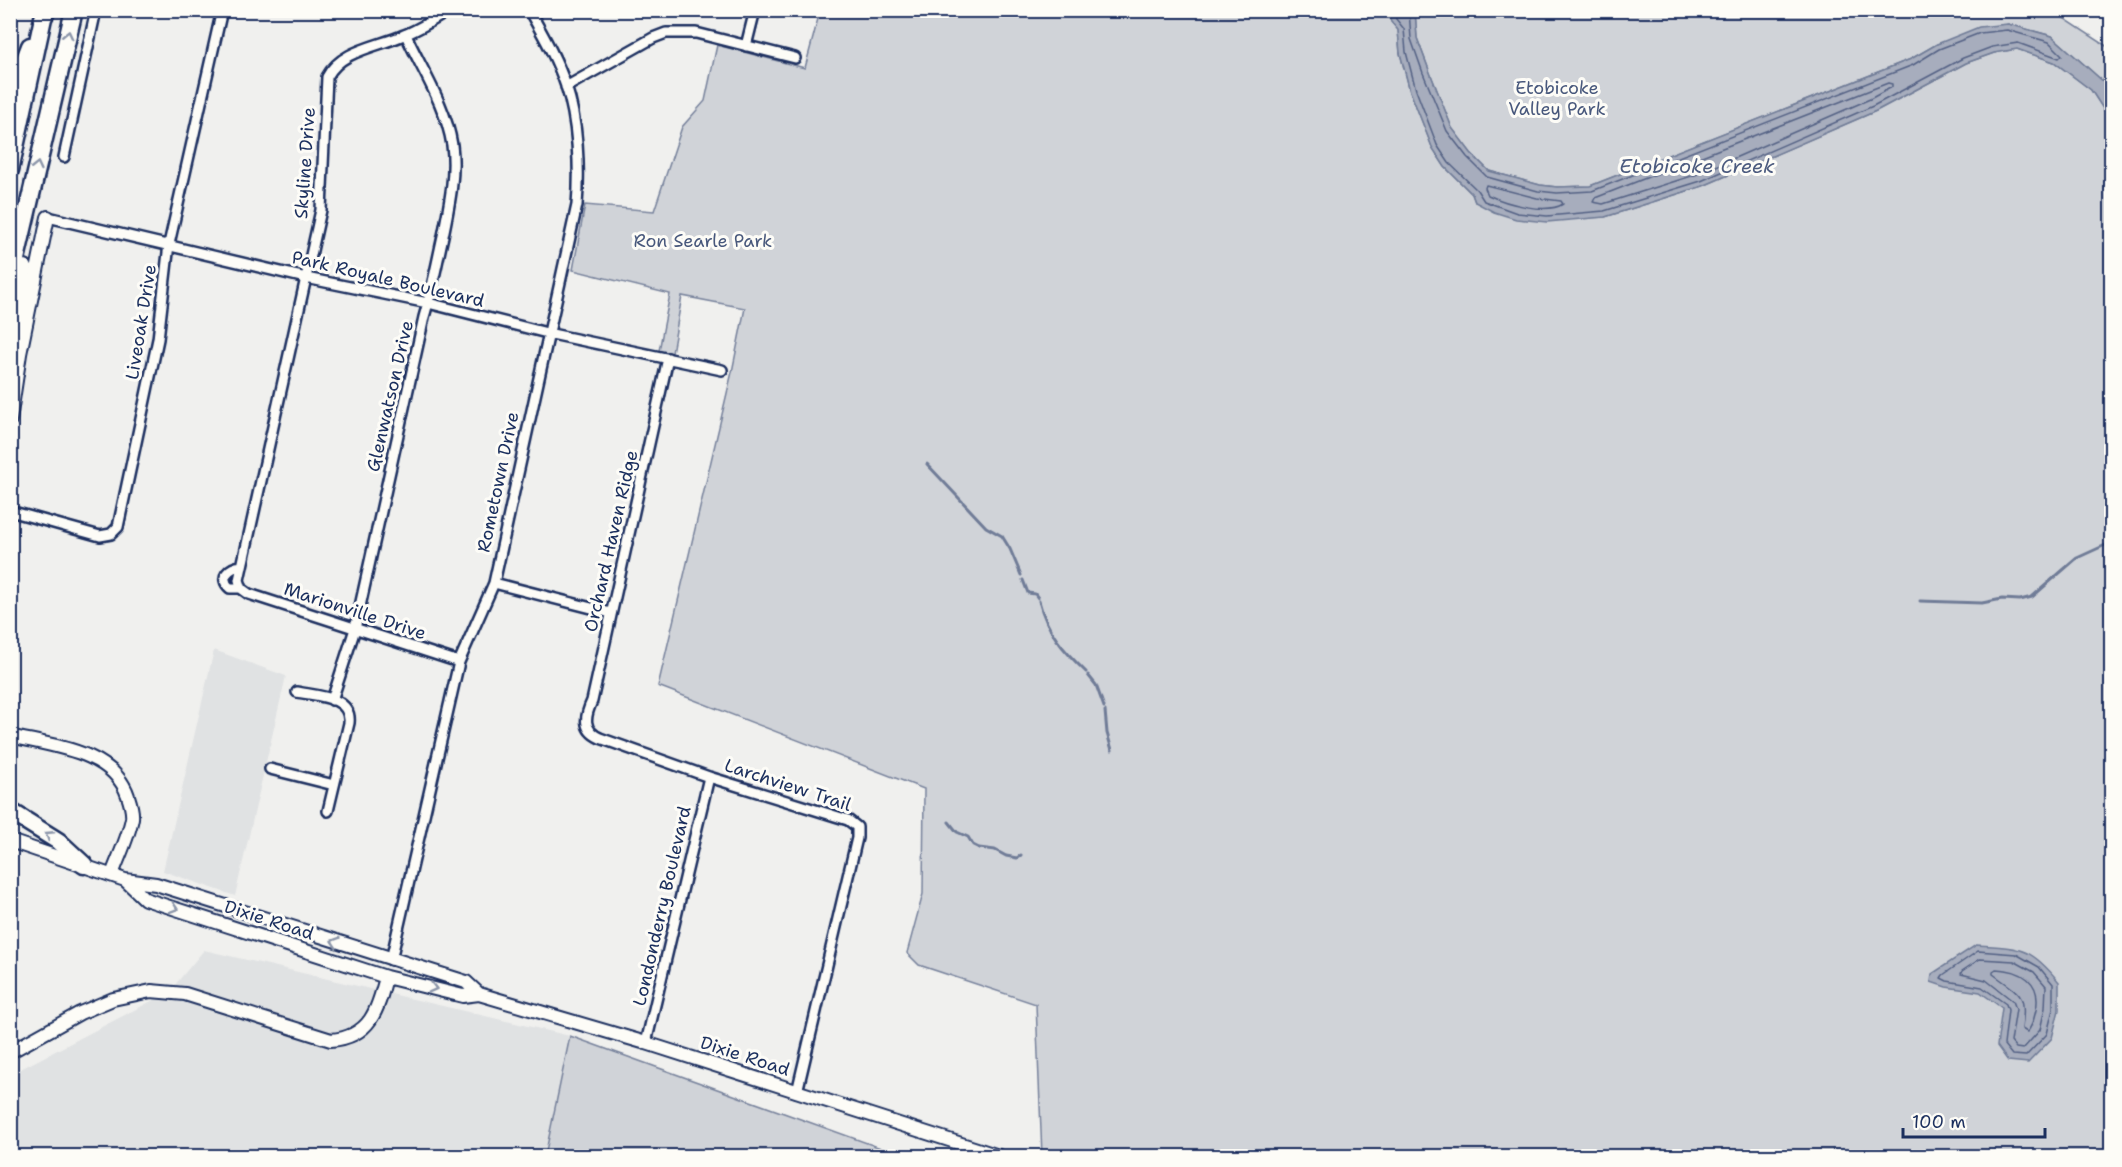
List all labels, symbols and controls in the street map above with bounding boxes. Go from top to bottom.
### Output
one-way arrow [61,30,74,40]
park label: Etobicoke Valley Park [1508,76,1606,121]
street label: Skyline Drive [289,106,321,220]
water label: Etobicoke Creek [1619,153,1775,179]
one-way arrow [30,162,43,172]
park label: Ron Searle Park [634,229,772,253]
street label: Park Royale Boulevard [289,245,487,313]
street label: Liveoak Drive [120,263,162,381]
street label: Glenwatson Drive [361,318,419,474]
street label: Rometown Drive [471,410,525,554]
street label: Orchard Haven Ridge [578,448,644,634]
street label: Marionville Drive [281,577,429,645]
street label: Larchview Trail [721,753,855,817]
street label: Londonderry Boulevard [627,804,697,1008]
one-way arrow [45,832,56,843]
street label: Dixie Road [221,894,317,946]
one-way arrow [168,901,179,914]
one-way arrow [330,937,341,949]
one-way arrow [427,981,437,993]
street label: Dixie Road [697,1030,793,1082]
scale bar [1903,1101,2046,1139]
text: 100 m [1912,1110,1966,1134]

